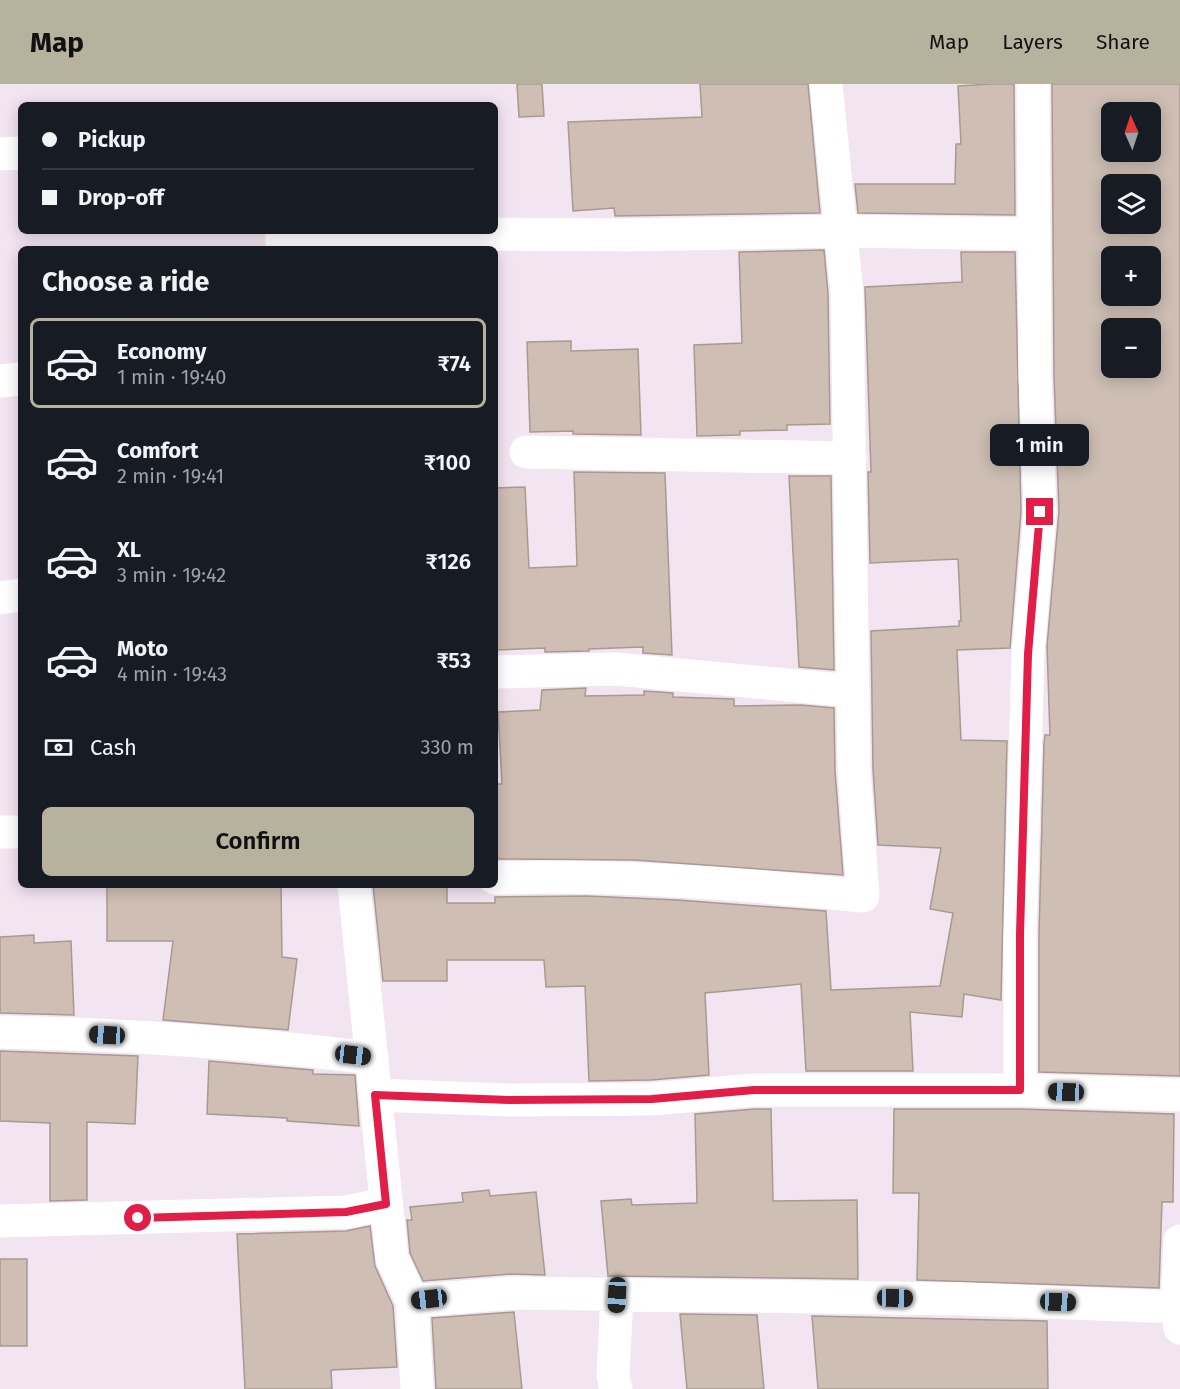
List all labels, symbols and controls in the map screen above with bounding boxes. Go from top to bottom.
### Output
text: Map [30,26,84,59]
text: Map [929,29,969,55]
text: Layers [1002,29,1063,55]
text: Share [1096,29,1150,55]
north arrow [1101,102,1161,162]
map controls [1101,102,1161,378]
text: Pickup [78,126,146,153]
button: layers [1101,174,1161,234]
text: Drop-off [78,184,164,211]
button: + [1101,246,1161,306]
text: Choose a ride [42,266,209,298]
button: − [1101,318,1161,378]
icon: car [45,336,99,390]
text: Economy [117,338,206,365]
text: ₹74 [438,350,471,377]
text: 1 min · 19:40 [117,365,227,389]
callout: 1 min [990,425,1090,467]
text: 1 min [1015,433,1064,457]
icon: car [45,435,99,489]
text: Comfort [117,437,198,464]
text: ₹100 [424,449,471,476]
text: 2 min · 19:41 [117,464,224,488]
route end [1026,498,1053,525]
icon: car [45,534,99,588]
text: XL [117,536,141,563]
text: ₹126 [426,548,471,575]
text: 3 min · 19:42 [117,563,226,587]
icon: car [45,633,99,687]
text: Moto [117,635,168,662]
text: ₹53 [436,647,471,674]
text: 4 min · 19:43 [117,662,227,686]
icon: cash [42,731,75,764]
text: Cash [90,734,137,761]
text: 330 m [420,735,474,759]
button: Confirm [42,807,474,876]
car [89,1025,125,1045]
car [334,1044,372,1066]
car [1048,1082,1084,1102]
route start [124,1204,151,1231]
car [607,1277,627,1313]
car [410,1288,448,1310]
car [877,1289,913,1307]
car [1040,1292,1076,1312]

